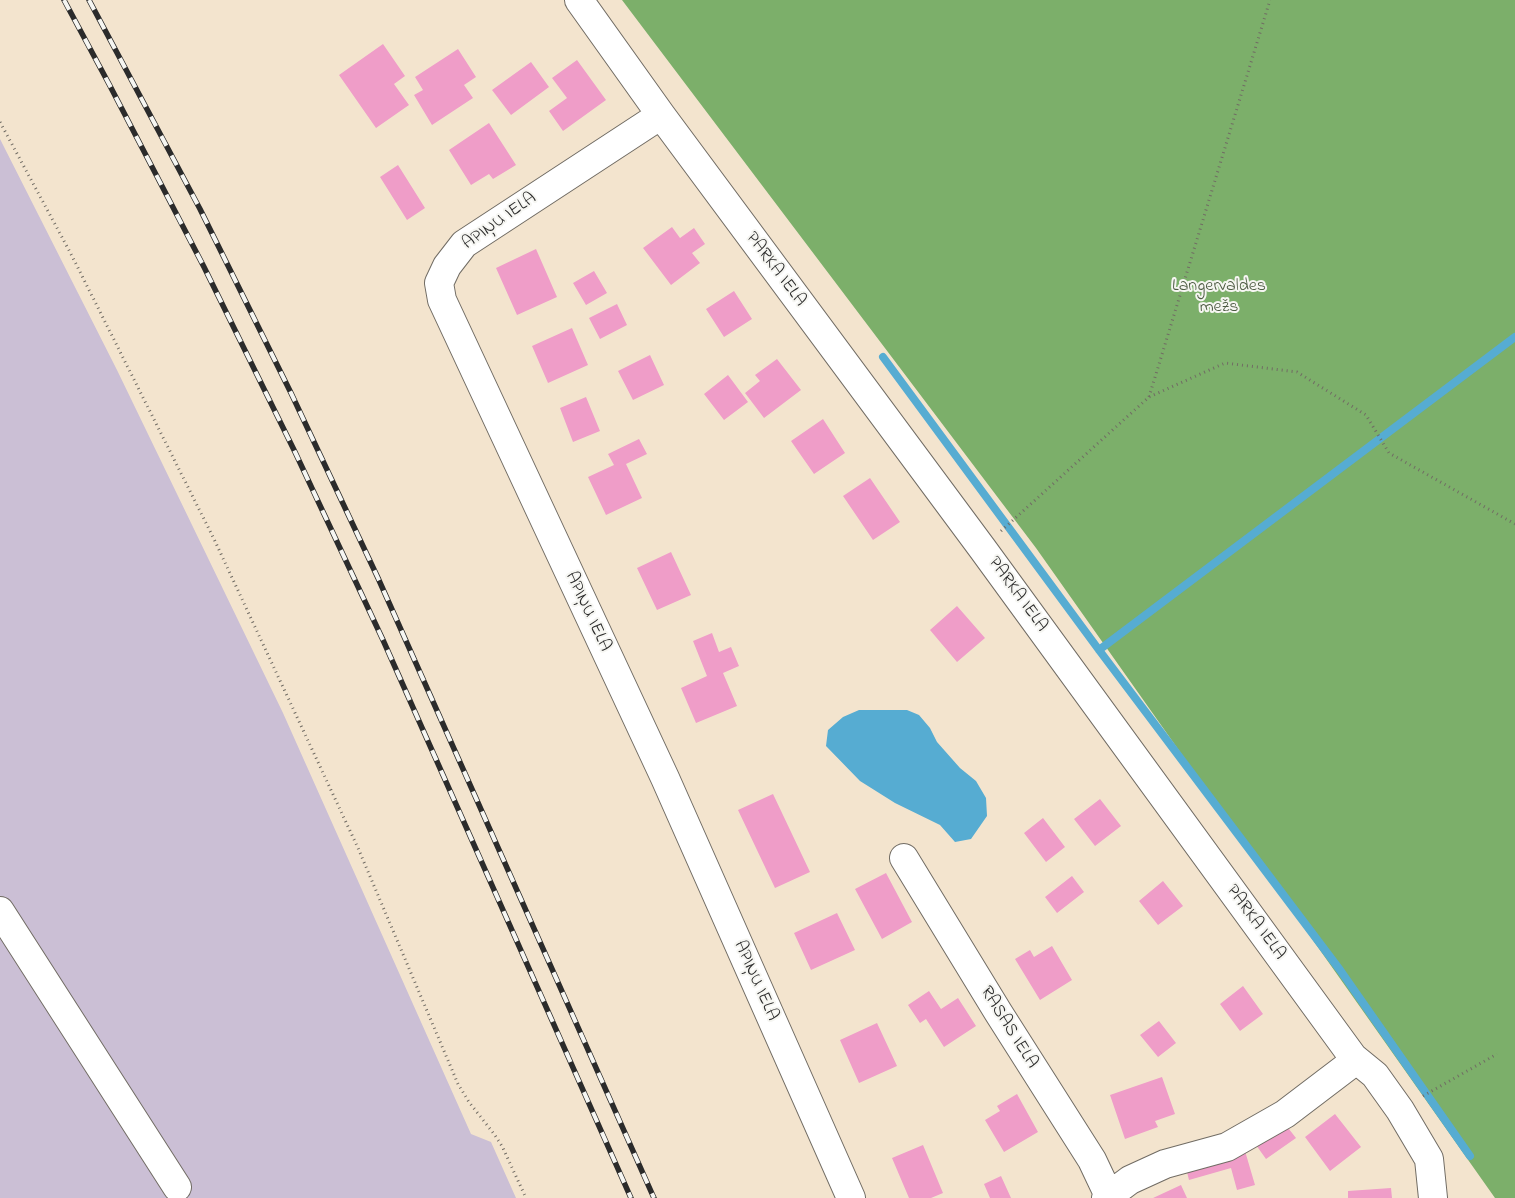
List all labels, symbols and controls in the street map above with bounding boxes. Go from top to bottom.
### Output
street label: APIŅU IELA [459,189,541,255]
street label: PARKA IELA [740,229,810,311]
park label: Langervaldes mežs [1172,276,1266,318]
street label: PARKA IELA [983,553,1051,637]
street label: APIŅU IELA [559,569,615,655]
street label: PARKA IELA [1221,881,1289,965]
street label: APIŅU IELA [728,938,782,1024]
street label: RASAS IELA [974,983,1042,1073]

